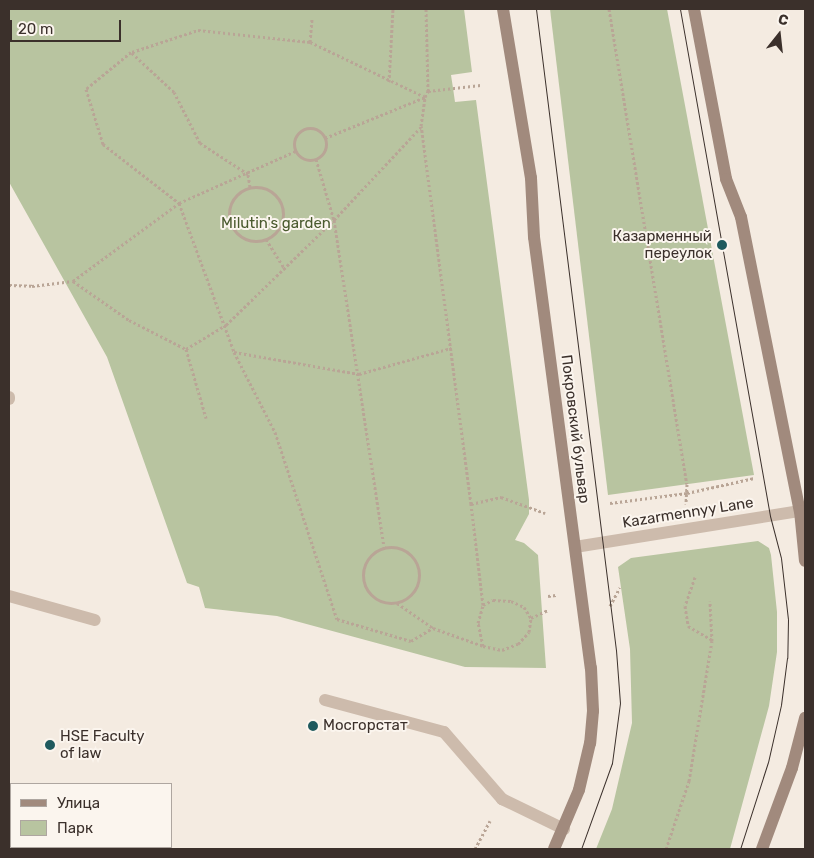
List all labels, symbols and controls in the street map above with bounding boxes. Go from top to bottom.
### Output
scale bar [12,10,124,42]
north arrow [754,10,804,60]
text: С [776,11,790,30]
text: 20 m [18,20,53,38]
park label: Milutin's garden [221,215,331,233]
place label: Казарменный переулок [613,227,712,262]
marker: Казарменный переулок [716,239,728,251]
street label: Покровский бульвар [557,354,593,504]
street label: Kazarmennyy Lane [621,494,755,532]
place label: Мосгорстат [323,717,408,735]
marker: Мосгорстат [307,720,319,732]
place label: HSE Faculty of law [60,727,145,762]
marker: HSE Faculty of law [44,739,56,751]
legend [10,783,172,848]
text: Улица [57,794,100,812]
text: Парк [57,819,93,837]

